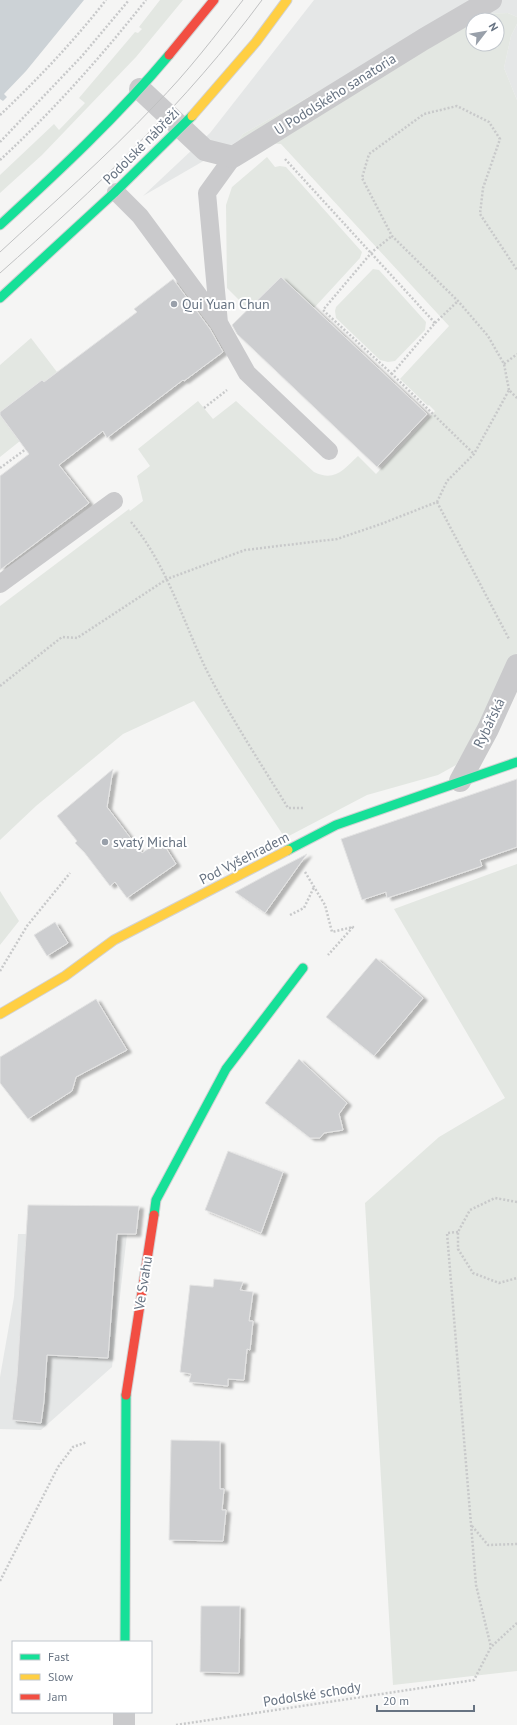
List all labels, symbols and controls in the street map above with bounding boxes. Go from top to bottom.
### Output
north arrow [465,12,505,52]
text: N [486,20,501,34]
street label: U Podolského sanatoria [271,49,399,139]
street label: Podolské nábřeží [99,104,183,188]
place label: Qui Yuan Chun [182,295,270,313]
marker: Qui Yuan Chun [169,299,179,309]
street label: Rybářská [469,695,509,751]
street label: Pod Vyšehradem [196,828,292,888]
place label: svatý Michal [113,833,187,851]
marker: svatý Michal [100,837,110,847]
street label: Ve Svahu [130,1255,156,1312]
legend [12,1641,152,1713]
text: Fast [48,1649,69,1664]
text: Slow [48,1669,73,1684]
street label: Podolské schody [262,1677,363,1711]
scale bar [377,1687,474,1713]
text: Jam [47,1689,67,1704]
text: 20 m [383,1693,409,1708]

